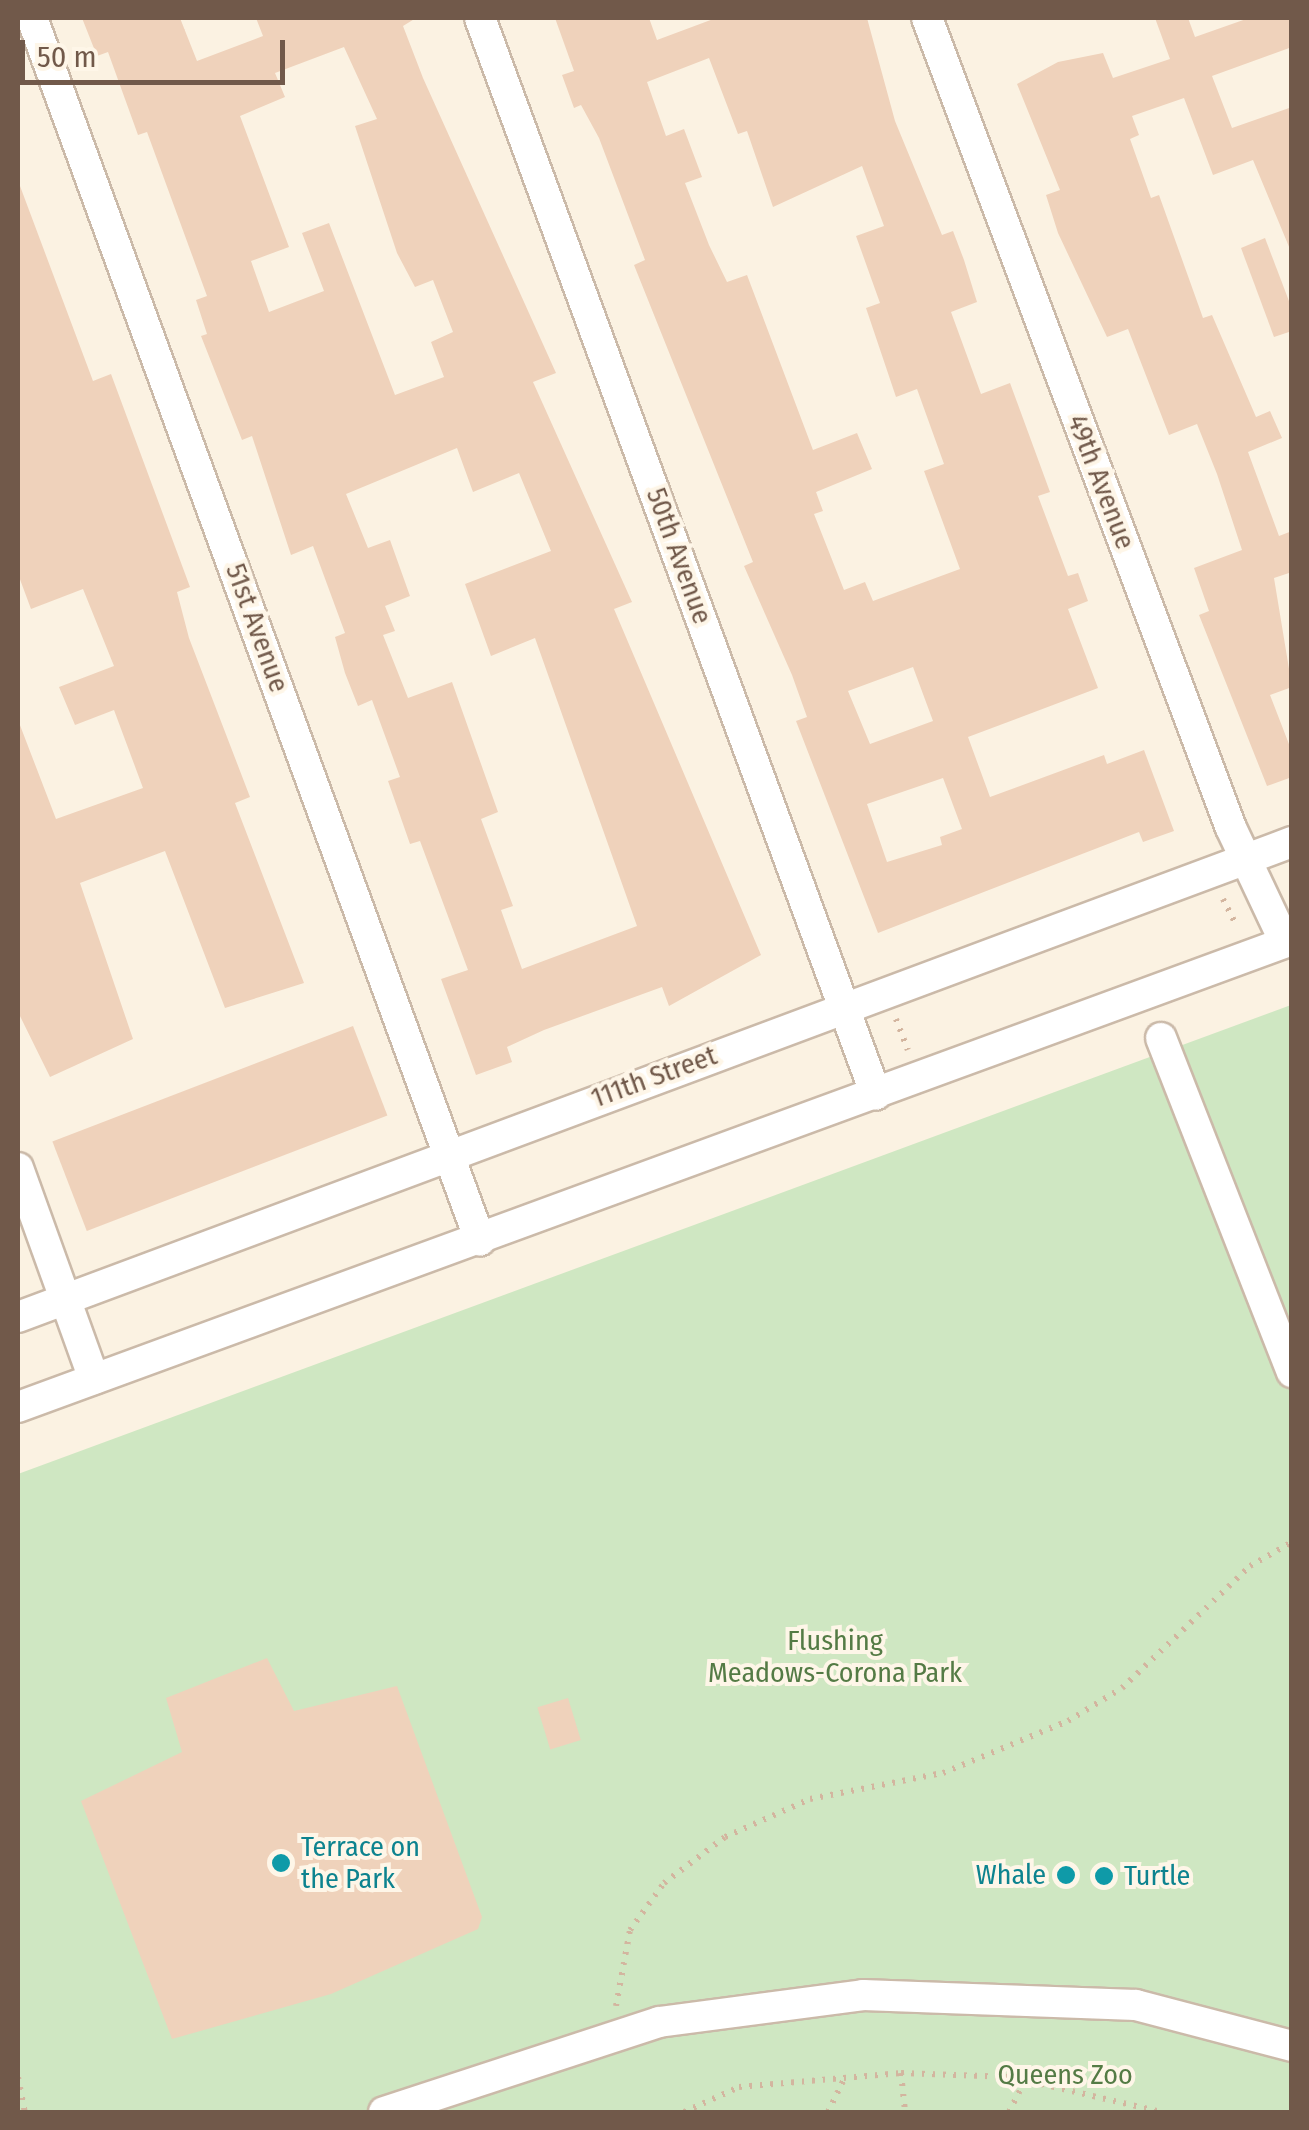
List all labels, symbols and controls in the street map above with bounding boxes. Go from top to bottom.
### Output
scale bar [25,20,290,82]
text: 50 m [37,39,97,75]
street label: 49th Avenue [1060,410,1142,554]
street label: 50th Avenue [639,484,719,628]
street label: 51st Avenue [218,559,296,697]
street label: 111th Street [587,1039,721,1115]
park label: Flushing Meadows-Corona Park [708,1624,962,1690]
place label: Terrace on the Park [301,1830,420,1896]
marker: Terrace on the Park [270,1852,292,1874]
place label: Whale [976,1858,1046,1892]
place label: Turtle [1124,1859,1190,1893]
marker: Whale [1055,1864,1077,1886]
marker: Turtle [1093,1865,1115,1887]
park label: Queens Zoo [997,2058,1133,2092]

